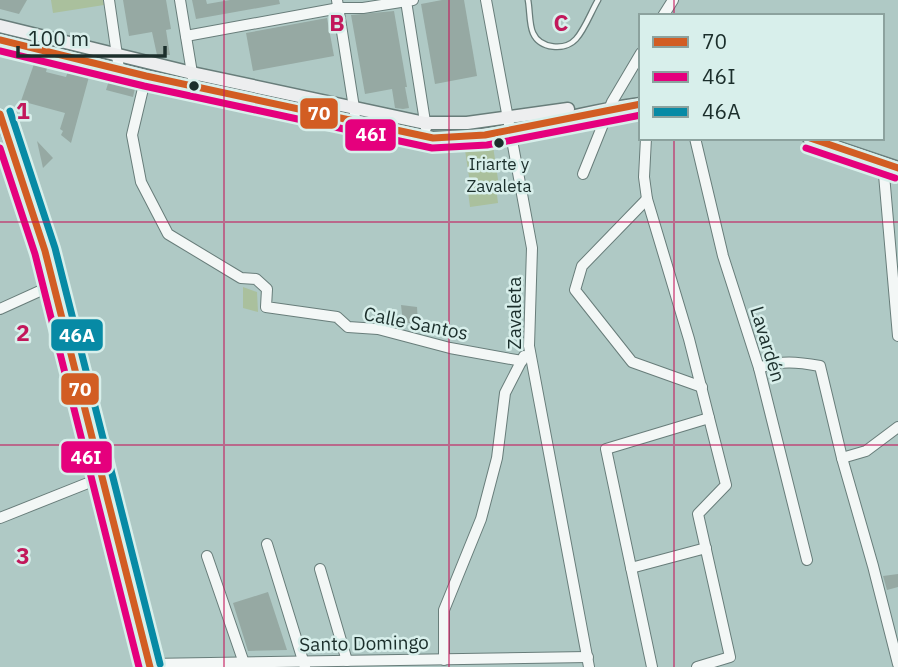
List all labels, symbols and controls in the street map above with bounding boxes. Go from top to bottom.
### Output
text: B [329,7,345,37]
text: C [554,7,569,37]
scale bar [18,14,164,58]
legend [639,14,884,140]
text: 100 m [28,24,89,52]
text: 70 [702,27,727,55]
text: 46I [702,62,736,90]
unlabelled marker [187,79,201,93]
text: 1 [16,95,30,125]
line badge: 70 [299,97,339,130]
text: 46A [702,97,741,125]
text: 70 [308,101,330,125]
line badge: 46I [344,118,397,152]
text: 46I [355,122,387,146]
marker: Iriarte y Zavaleta [492,136,506,150]
place label: Iriarte y Zavaleta [466,153,532,197]
street label: Zavaleta [502,277,526,349]
street label: Calle Santos [362,301,470,345]
street label: Lavardén [745,303,791,385]
text: 2 [16,317,30,347]
line badge: 46A [50,318,104,352]
text: 46A [59,323,95,347]
line badge: 70 [60,372,100,406]
text: 70 [69,377,91,401]
line badge: 46I [60,440,113,474]
text: 46I [70,445,102,469]
text: 3 [16,540,30,570]
street label: Santo Domingo [299,630,429,656]

